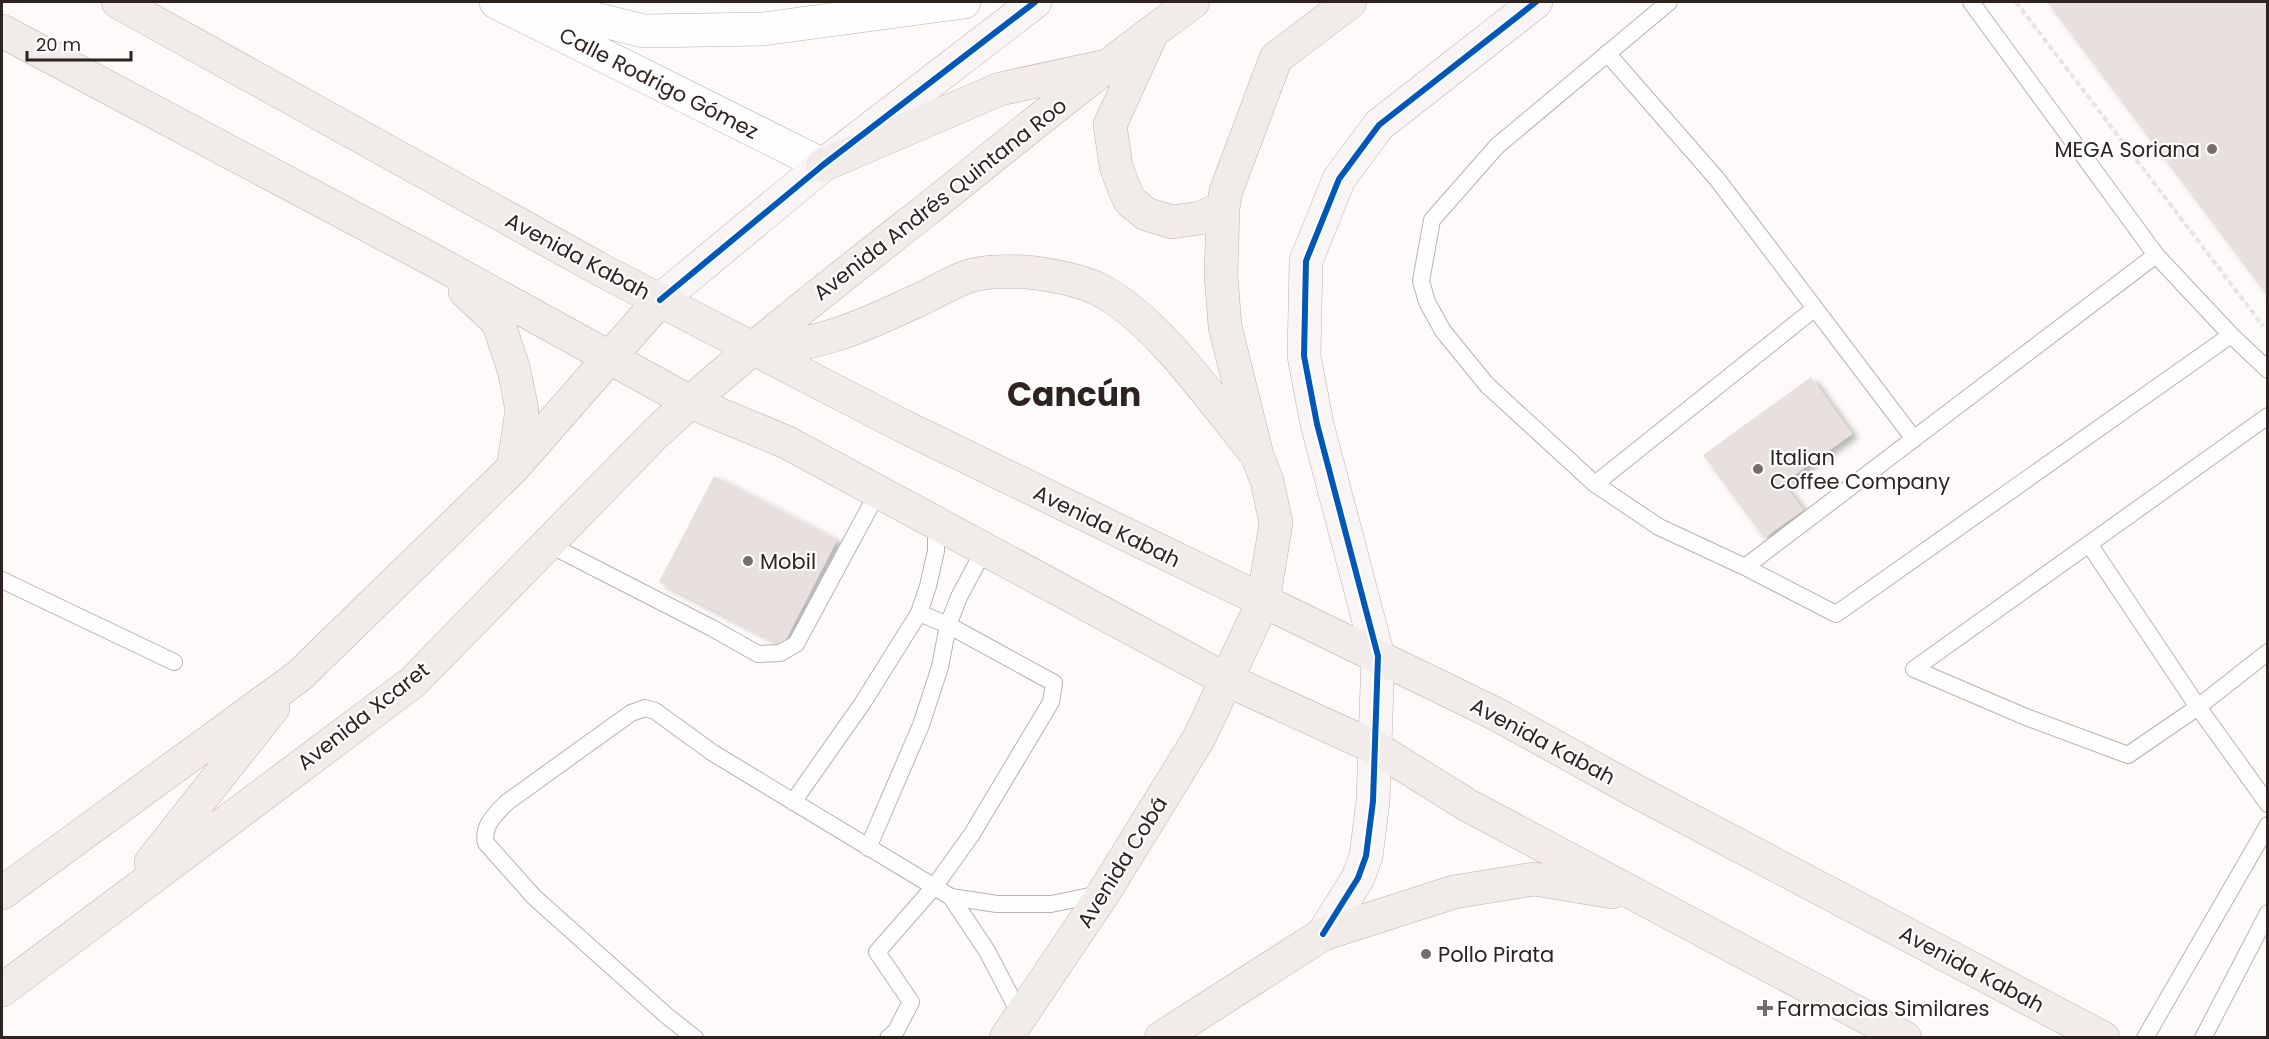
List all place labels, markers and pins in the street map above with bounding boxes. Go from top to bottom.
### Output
place label: MEGA Soriana [2054,135,2200,164]
marker: MEGA Soriana [2205,142,2219,156]
place label: Italian Coffee Company [1770,443,1950,496]
marker: Italian Coffee Company [1751,462,1765,476]
place label: Mobil [760,547,816,576]
marker: Mobil [741,554,755,568]
place label: Pollo Pirata [1438,940,1554,969]
marker: Pollo Pirata [1419,947,1433,961]
place label: Farmacias Similares [1777,994,1990,1023]
marker: Farmacias Similares [1758,1001,1772,1015]

